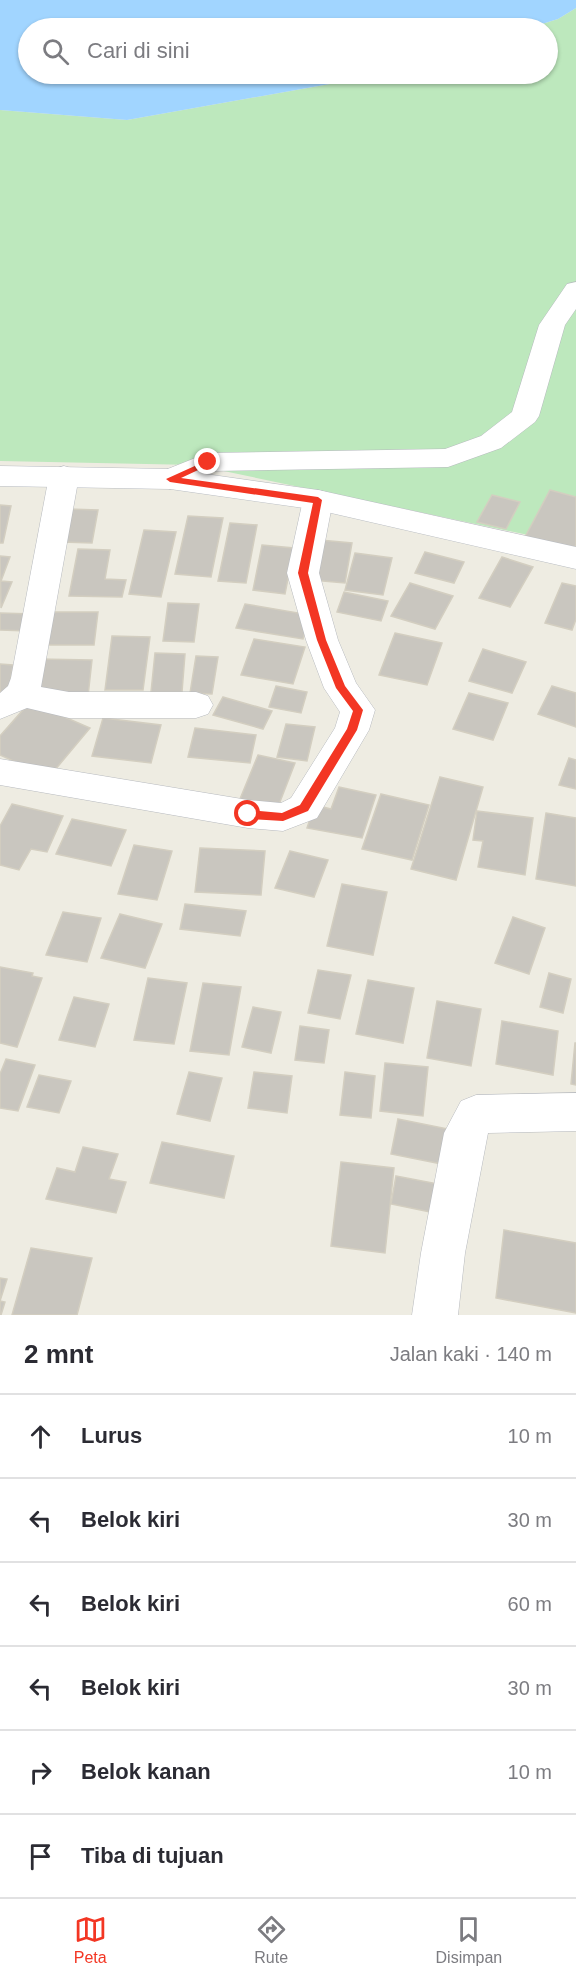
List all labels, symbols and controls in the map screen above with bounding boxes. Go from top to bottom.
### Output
search box [18,18,558,84]
icon: search [39,35,72,68]
text: Cari di sini [87,38,190,63]
route end [194,448,220,474]
route start [234,800,260,826]
text: 2 mnt [24,1339,93,1369]
text: Jalan kaki · 140 m [390,1343,552,1365]
icon: ahead [24,1420,57,1453]
text: Lurus [81,1423,142,1448]
text: 10 m [508,1425,552,1447]
icon: left [24,1504,57,1537]
text: Belok kiri [81,1507,180,1532]
text: 30 m [508,1509,552,1531]
icon: left [24,1588,57,1621]
text: Belok kiri [81,1591,180,1616]
text: 60 m [508,1593,552,1615]
icon: left [24,1672,57,1705]
text: Belok kiri [81,1675,180,1700]
text: 30 m [508,1677,552,1699]
icon: right [24,1756,57,1789]
text: Belok kanan [81,1759,211,1784]
text: 10 m [508,1761,552,1783]
icon: arrive [24,1840,57,1873]
text: Tiba di tujuan [81,1843,224,1868]
tab: Peta [74,1913,107,1967]
tab: Rute [254,1913,288,1967]
tab: Disimpan [436,1913,502,1967]

